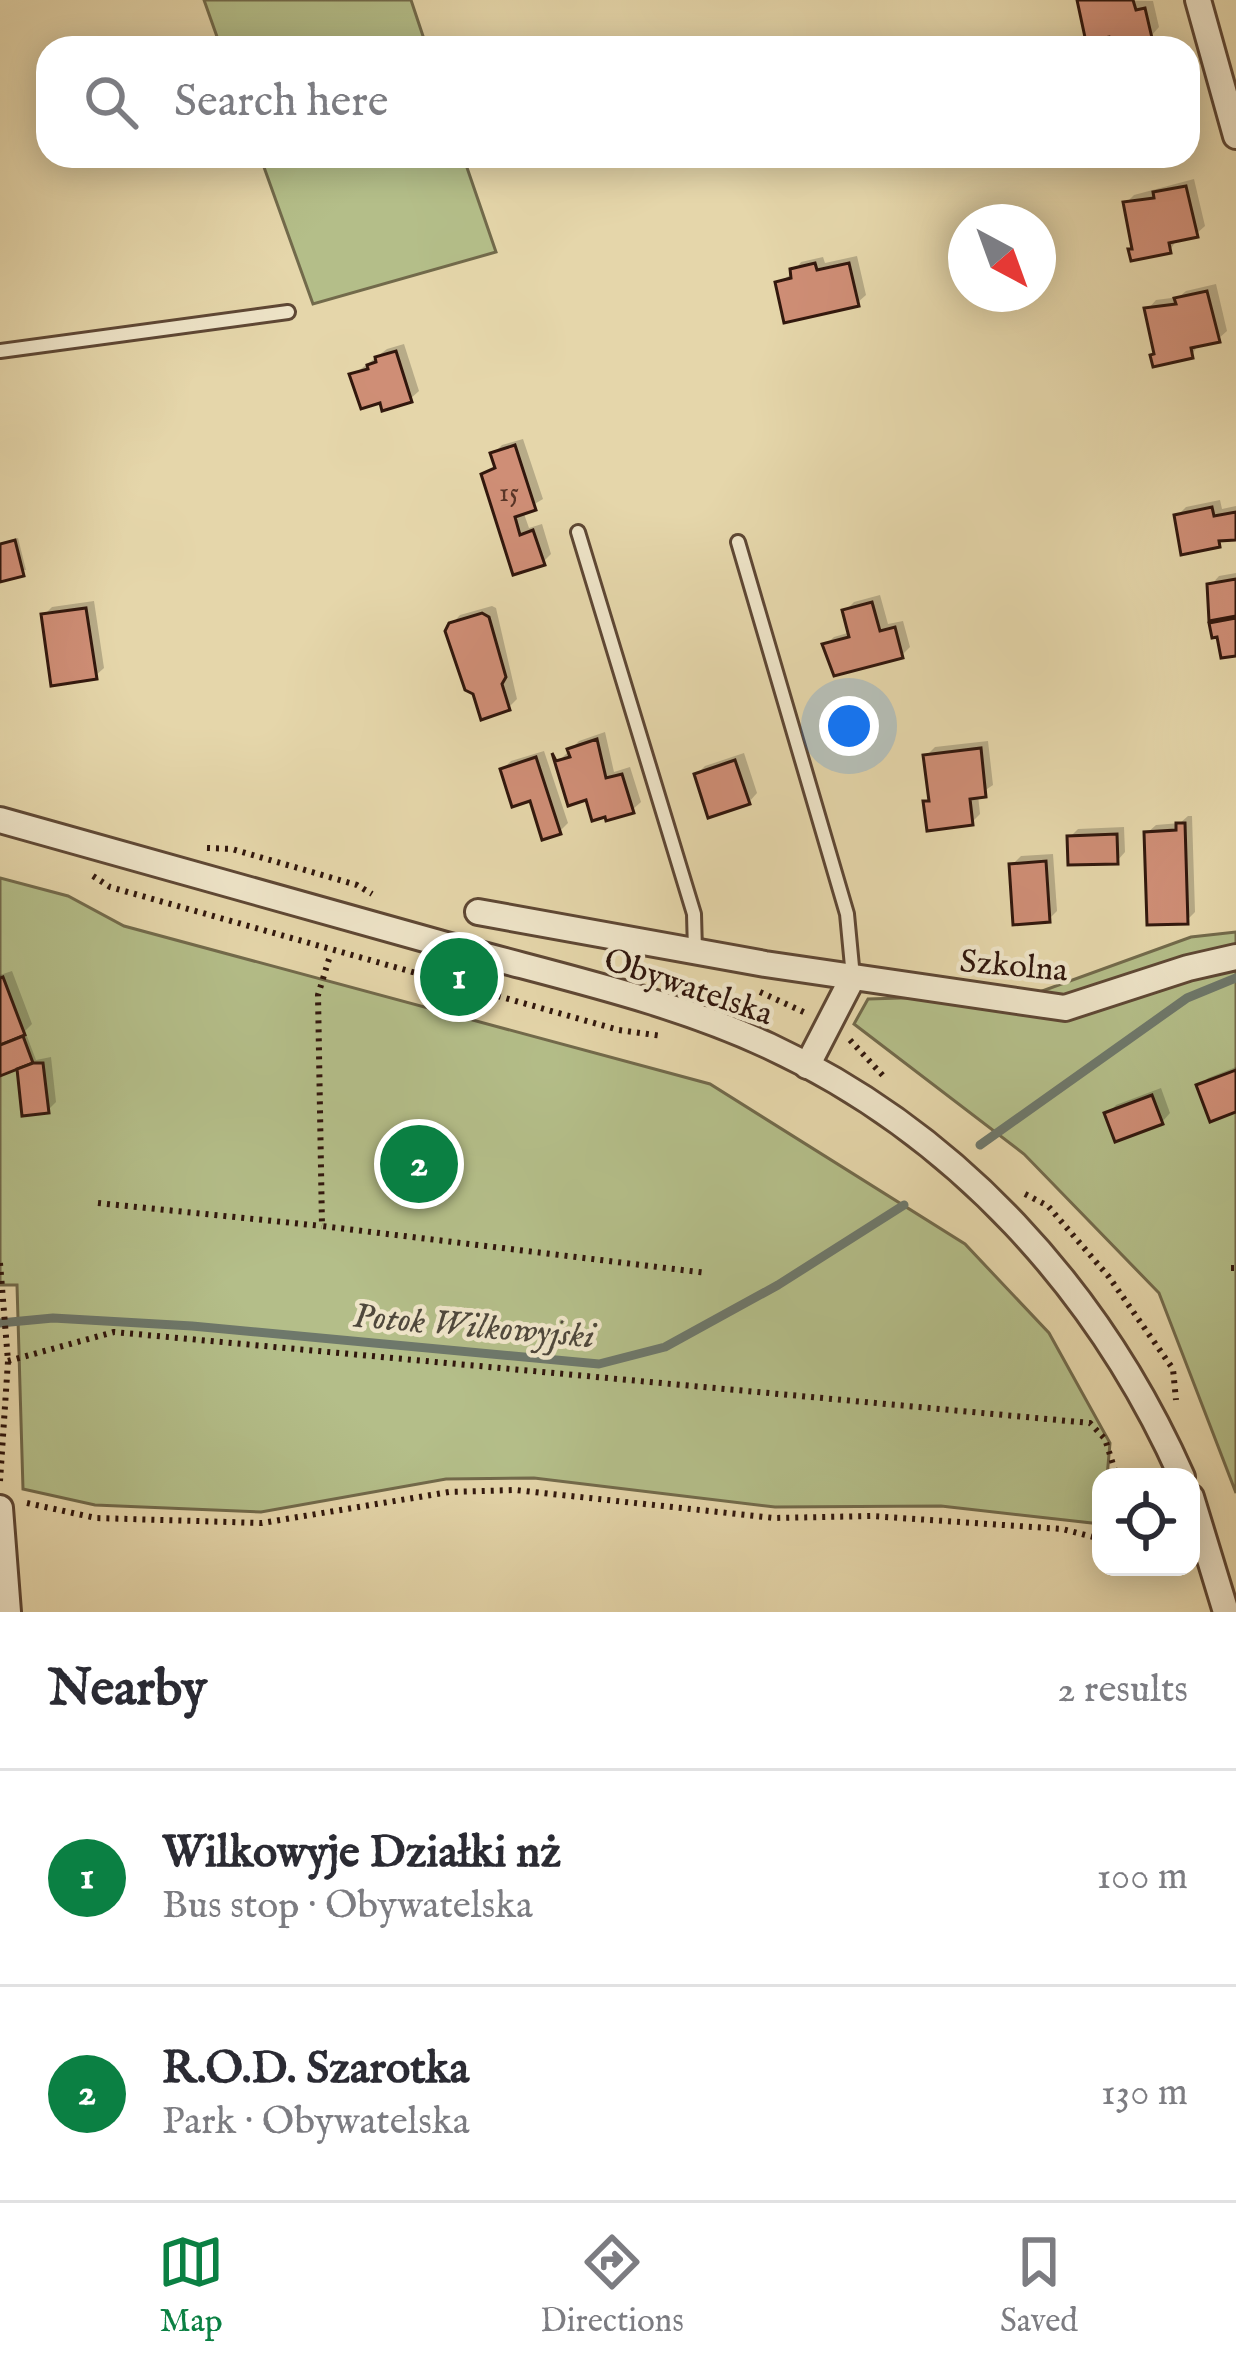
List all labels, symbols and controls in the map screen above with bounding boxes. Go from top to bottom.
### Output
search box [36,36,1200,168]
icon: search [78,69,144,135]
text: Search here [174,74,388,131]
north arrow [948,204,1056,312]
house number: 15 [499,477,519,511]
your location [819,696,879,756]
pin: 1 [420,932,498,1022]
street label: Obywatelska [598,939,779,1037]
street label: Szkolna [958,941,1070,993]
pin: 2 [380,1119,458,1209]
water label: Potok Wilkowyjski [351,1294,599,1361]
map controls [1092,1468,1200,1576]
button: locate [1092,1468,1200,1576]
text: Nearby [48,1658,207,1723]
text: 2 results [1057,1666,1188,1715]
text: Wilkowyje Działki nż [162,1825,561,1882]
text: 1 [80,1853,94,1902]
text: 100 m [1097,1853,1188,1902]
text: Bus stop · Obywatelska [162,1882,533,1931]
text: R.O.D. Szarotka [162,2041,469,2098]
text: 2 [78,2069,96,2118]
text: 130 m [1101,2069,1188,2118]
text: Park · Obywatelska [162,2098,470,2147]
tab: Map [158,2229,224,2343]
tab: Directions [540,2229,684,2343]
tab: Saved [1000,2229,1078,2343]

